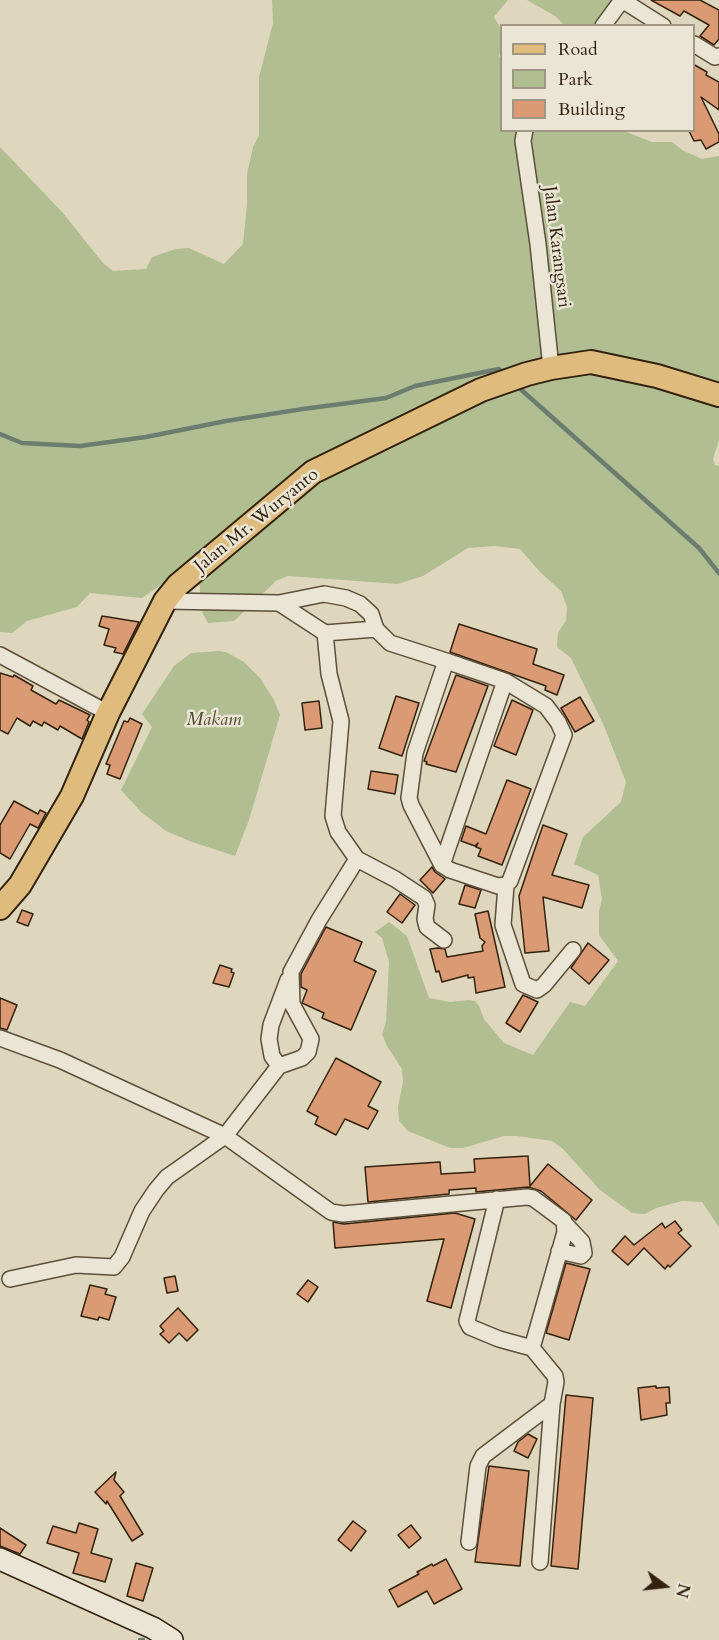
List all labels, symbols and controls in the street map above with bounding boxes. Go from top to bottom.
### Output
legend [500,24,695,132]
text: Road [558,37,598,62]
text: Park [558,67,593,92]
text: Building [558,97,625,122]
street label: Jalan Karangsari [538,185,574,309]
street label: Jalan Mr. Wuryanto [191,464,323,578]
park label: Makam [186,710,242,732]
north arrow [635,1556,695,1616]
text: N [670,1581,695,1600]

